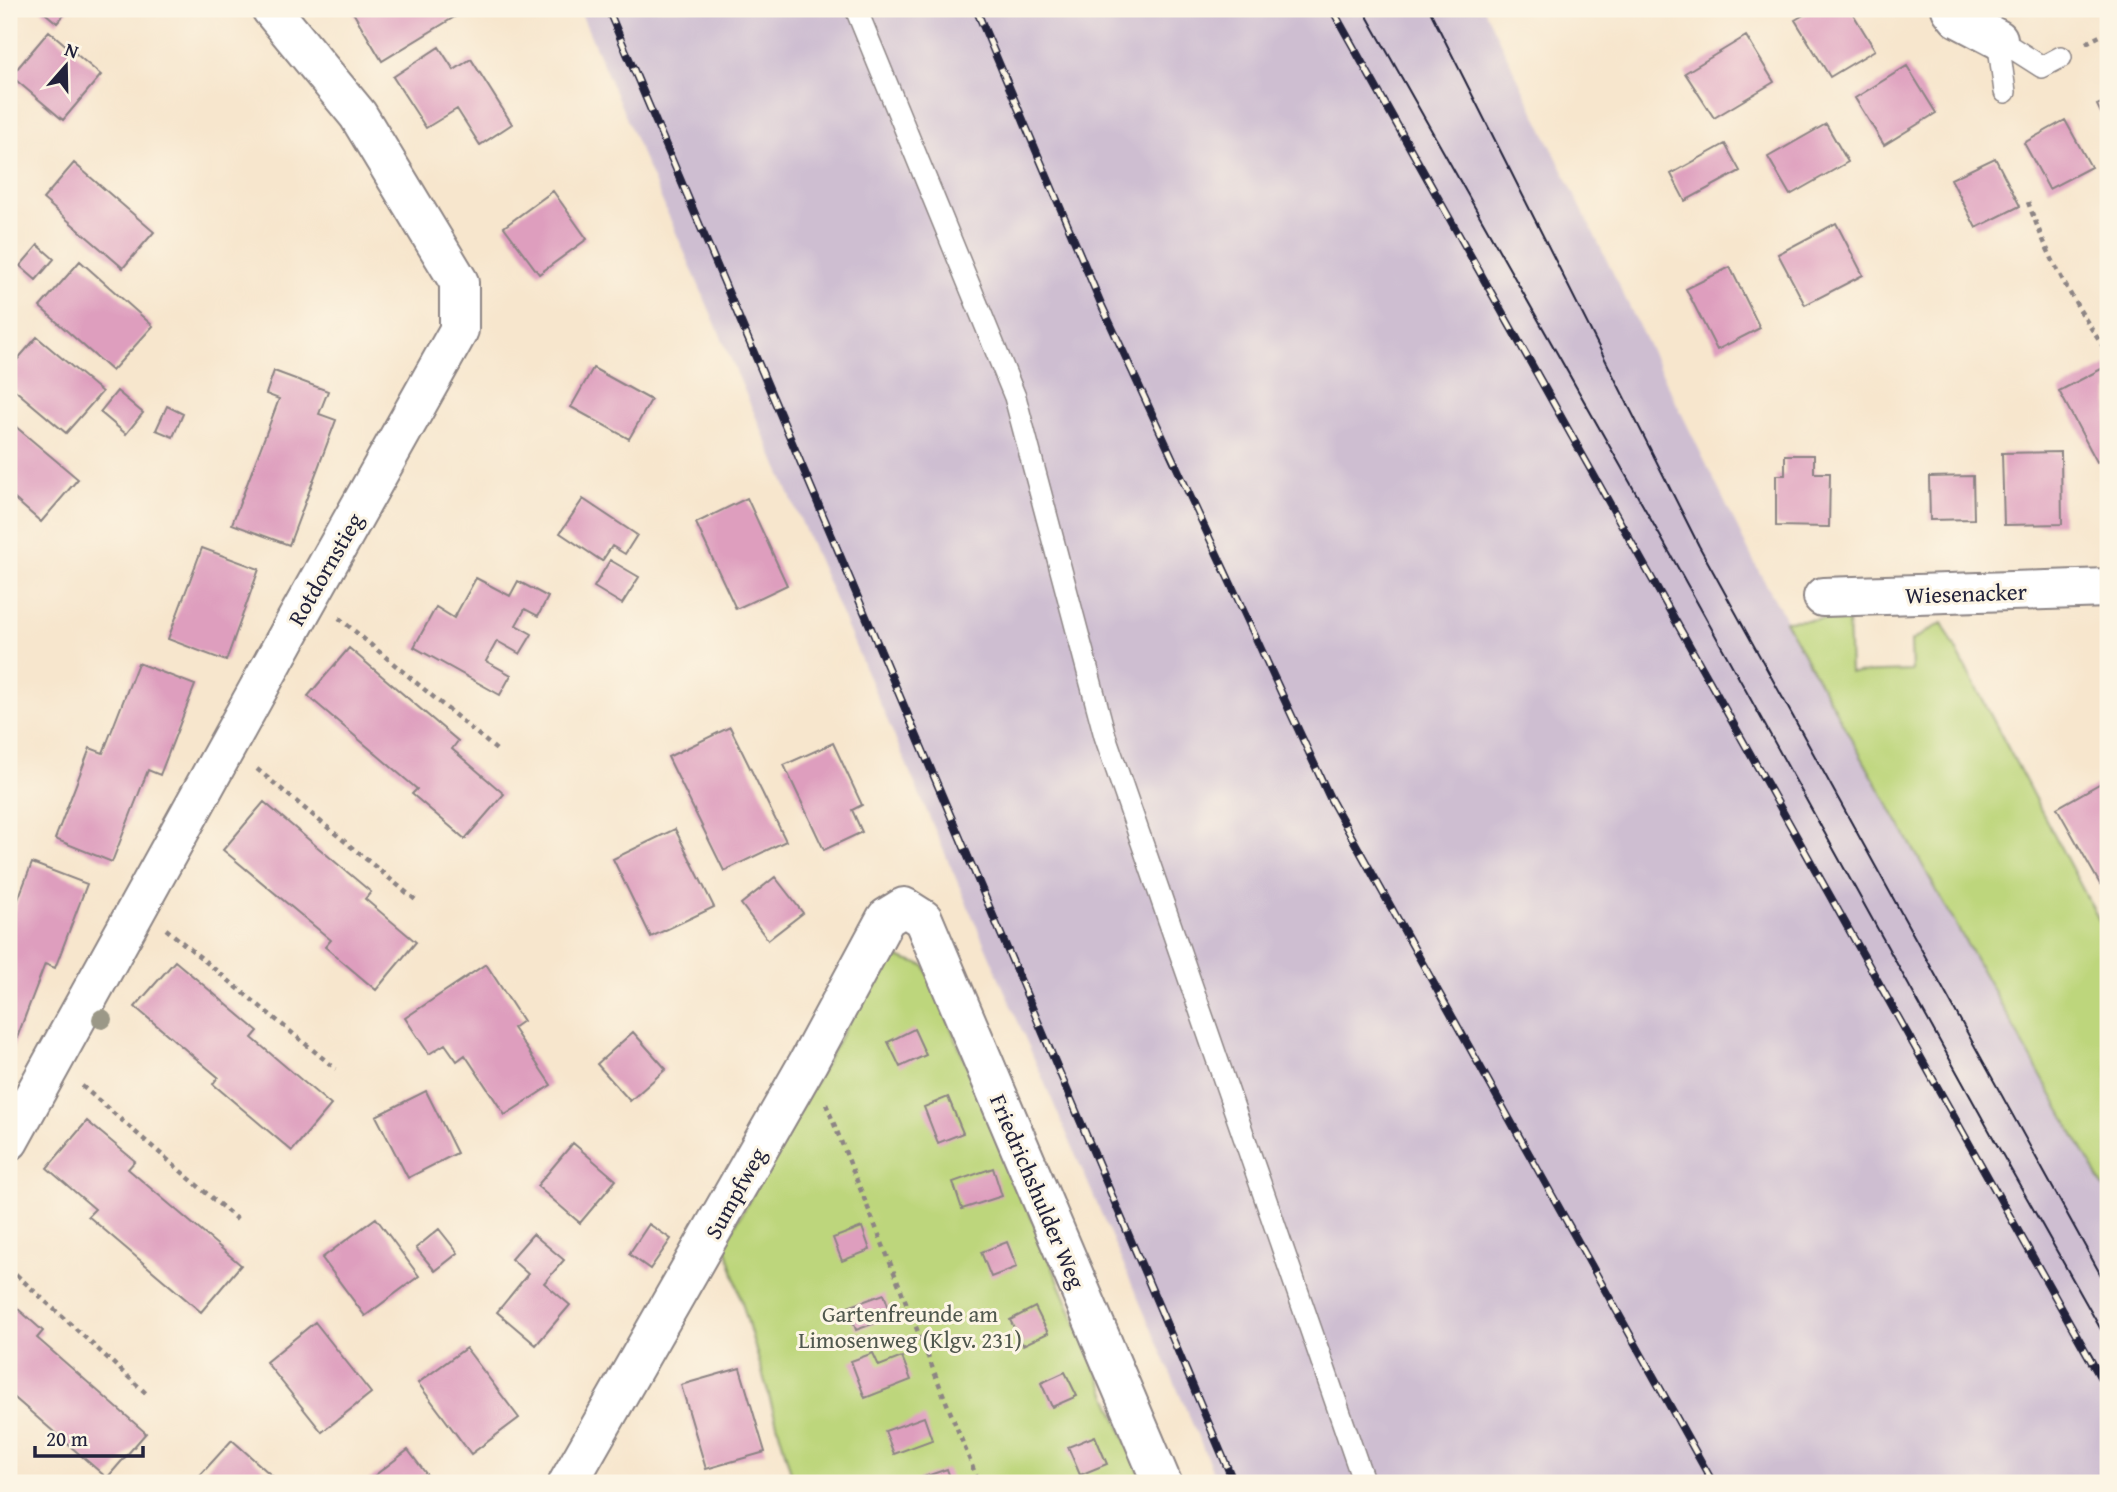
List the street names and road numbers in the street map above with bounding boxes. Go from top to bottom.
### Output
street label: Rotdornstieg [279,506,371,632]
street label: Wiesenacker [1905,574,2028,612]
street label: Friedrichshulder Weg [982,1089,1094,1294]
street label: Sumpfweg [696,1141,774,1245]

